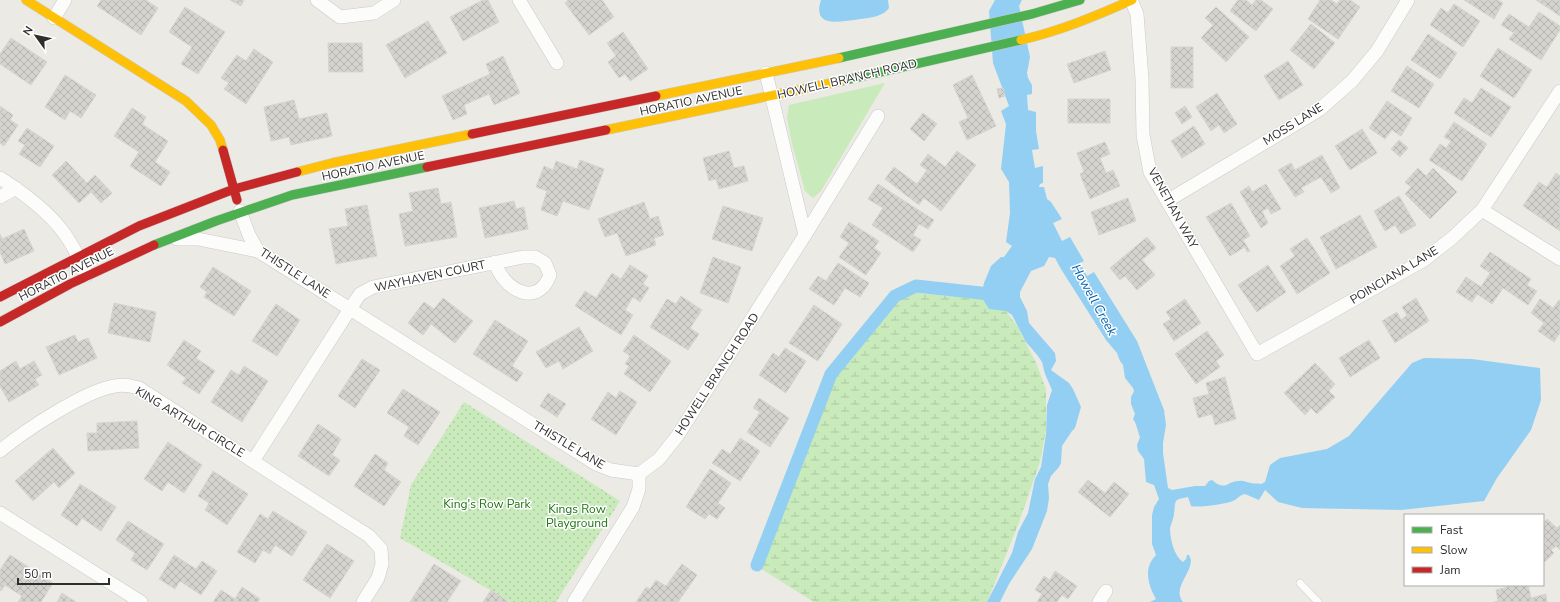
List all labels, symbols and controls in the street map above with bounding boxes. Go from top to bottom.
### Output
north arrow [16,16,56,56]
text: N [20,23,37,38]
street label: HOWELL BRANCH ROAD [775,55,919,103]
street label: HORATIO AVENUE [638,82,744,120]
street label: MOSS LANE [1260,99,1326,149]
street label: HORATIO AVENUE [320,147,426,185]
street label: VENETIAN WAY [1144,164,1202,252]
street label: POINCIANA LANE [1347,242,1441,308]
street label: HORATIO AVENUE [16,243,116,305]
street label: THISTLE LANE [257,244,333,302]
street label: WAYHAVEN COURT [373,256,488,296]
water label: Howell Creek [1067,261,1121,340]
street label: HOWELL BRANCH ROAD [671,310,763,438]
street label: KING ARTHUR CIRCLE [132,383,248,461]
street label: THISTLE LANE [530,417,608,473]
park label: King's Row Park [443,496,532,512]
park label: Kings Row Playground [546,501,608,531]
legend [1404,514,1544,586]
text: Fast [1440,522,1463,538]
text: Slow [1440,542,1468,558]
scale bar [18,560,109,586]
text: Jam [1439,562,1461,578]
text: 50 m [24,566,52,582]

